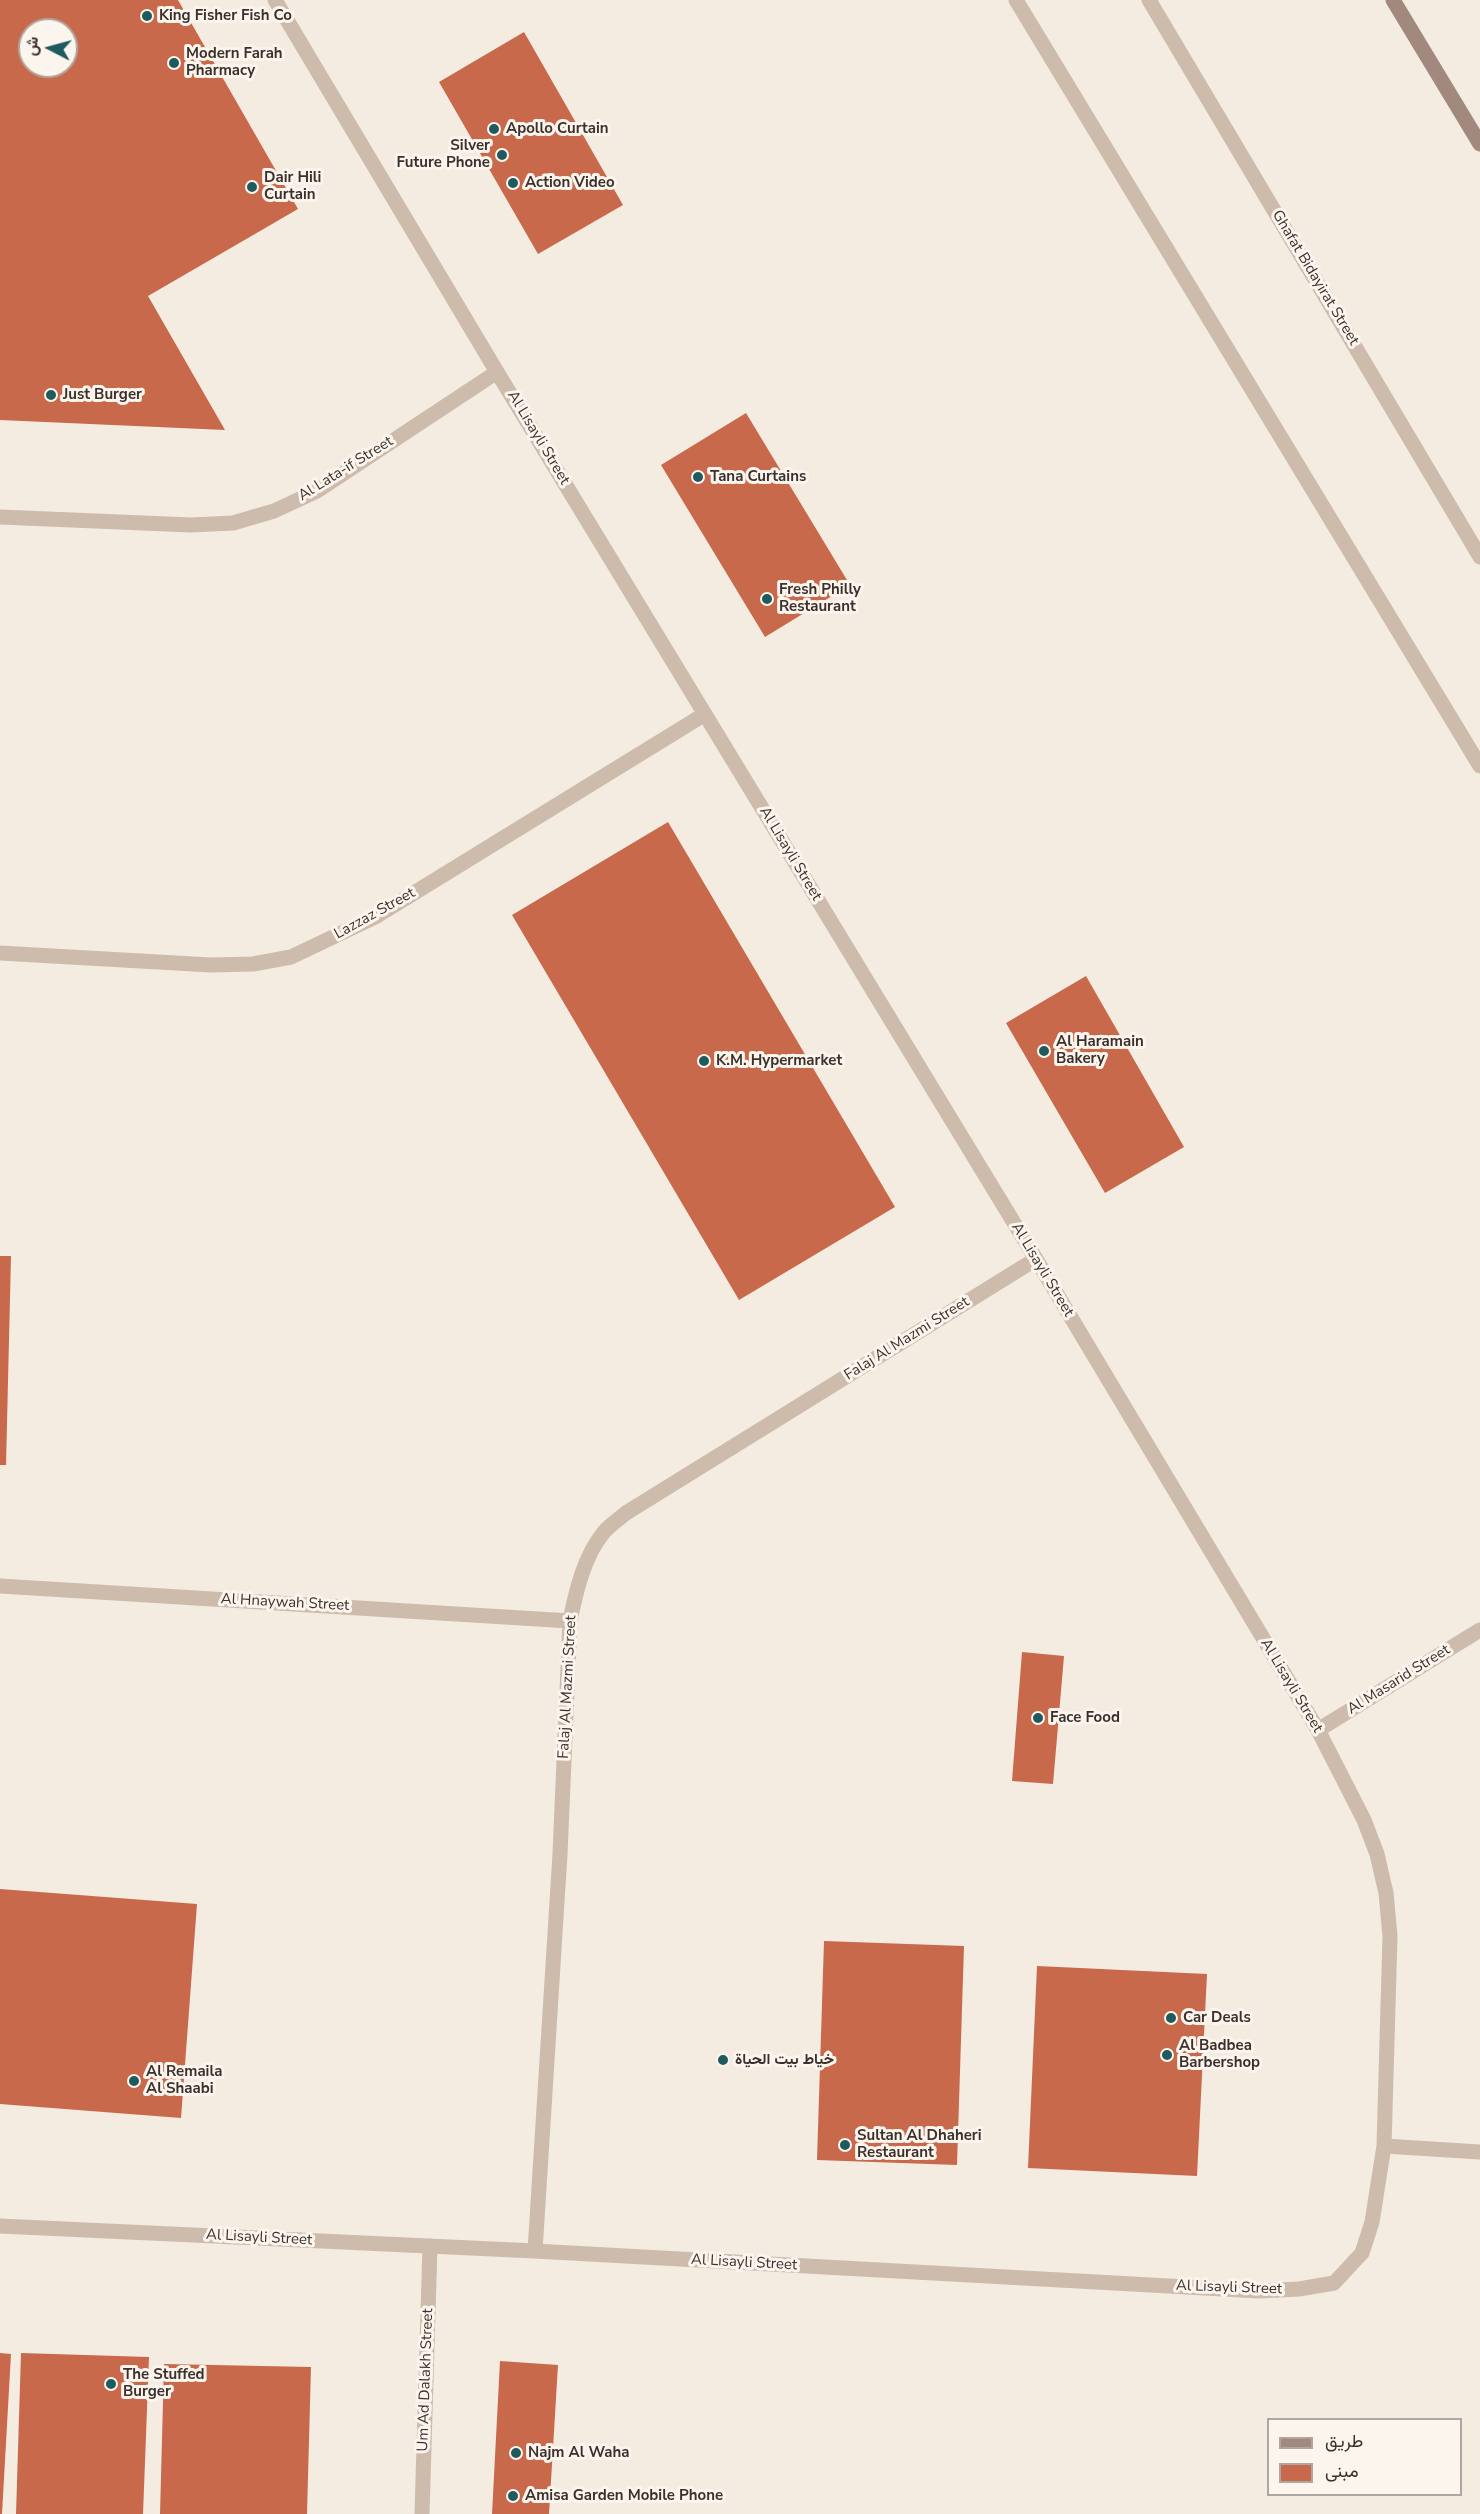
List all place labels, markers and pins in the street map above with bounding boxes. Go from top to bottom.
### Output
place label: King Fisher Fish Co [159,7,292,25]
marker: King Fisher Fish Co [140,9,154,23]
place label: Modern Farah Pharmacy [186,45,283,80]
marker: Modern Farah Pharmacy [167,56,181,70]
place label: Apollo Curtain [506,120,609,138]
marker: Apollo Curtain [487,122,501,136]
place label: Silver Future Phone [397,137,490,172]
marker: Silver Future Phone [495,148,509,162]
place label: Dair Hili Curtain [264,169,321,204]
place label: Action Video [525,174,615,192]
marker: Action Video [506,176,520,190]
marker: Dair Hili Curtain [245,180,259,194]
place label: Just Burger [63,386,142,404]
marker: Just Burger [44,388,58,402]
place label: Tana Curtains [710,468,806,486]
marker: Tana Curtains [691,470,705,484]
place label: Fresh Philly Restaurant [779,581,861,616]
marker: Fresh Philly Restaurant [760,592,774,606]
place label: Al Haramain Bakery [1056,1033,1144,1068]
marker: Al Haramain Bakery [1037,1044,1051,1058]
place label: K.M. Hypermarket [716,1052,842,1070]
marker: K.M. Hypermarket [697,1054,711,1068]
place label: Face Food [1050,1709,1120,1727]
marker: Face Food [1031,1711,1045,1725]
place label: Car Deals [1183,2009,1251,2027]
marker: Car Deals [1164,2011,1178,2025]
place label: Al Badbea Barbershop [1179,2037,1260,2072]
marker: Al Badbea Barbershop [1160,2048,1174,2062]
place label: خياط بيت الحياة [735,2051,834,2069]
marker: خياط بيت الحياة [716,2053,730,2067]
place label: Al Remaila Al Shaabi [146,2063,222,2098]
marker: Al Remaila Al Shaabi [127,2074,141,2088]
place label: Sultan Al Dhaheri Restaurant [857,2127,982,2162]
marker: Sultan Al Dhaheri Restaurant [838,2138,852,2152]
place label: The Stuffed Burger [123,2366,205,2401]
marker: The Stuffed Burger [104,2377,118,2391]
place label: Najm Al Waha [528,2444,629,2462]
marker: Najm Al Waha [509,2446,523,2460]
place label: Amisa Garden Mobile Phone [525,2487,723,2505]
marker: Amisa Garden Mobile Phone [506,2489,520,2503]

